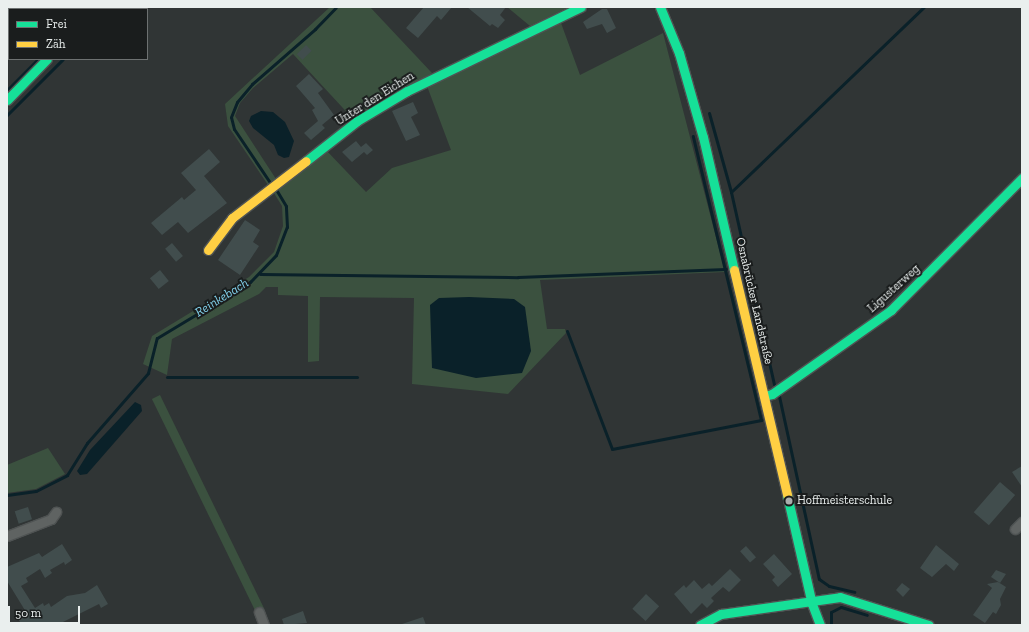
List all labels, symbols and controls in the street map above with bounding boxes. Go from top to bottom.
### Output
legend [8,8,148,60]
text: Frei [46,17,67,31]
text: Zäh [46,37,65,51]
street label: Unter den Eichen [333,69,417,129]
street label: Osnabrücker Landstraße [732,236,776,366]
street label: Ligusterweg [865,262,923,316]
water label: Reinkebach [192,275,252,321]
place label: Hoffmeisterschule [797,494,892,508]
marker: Hoffmeisterschule [784,496,794,506]
scale bar [10,598,82,624]
text: 50 m [15,606,41,620]

